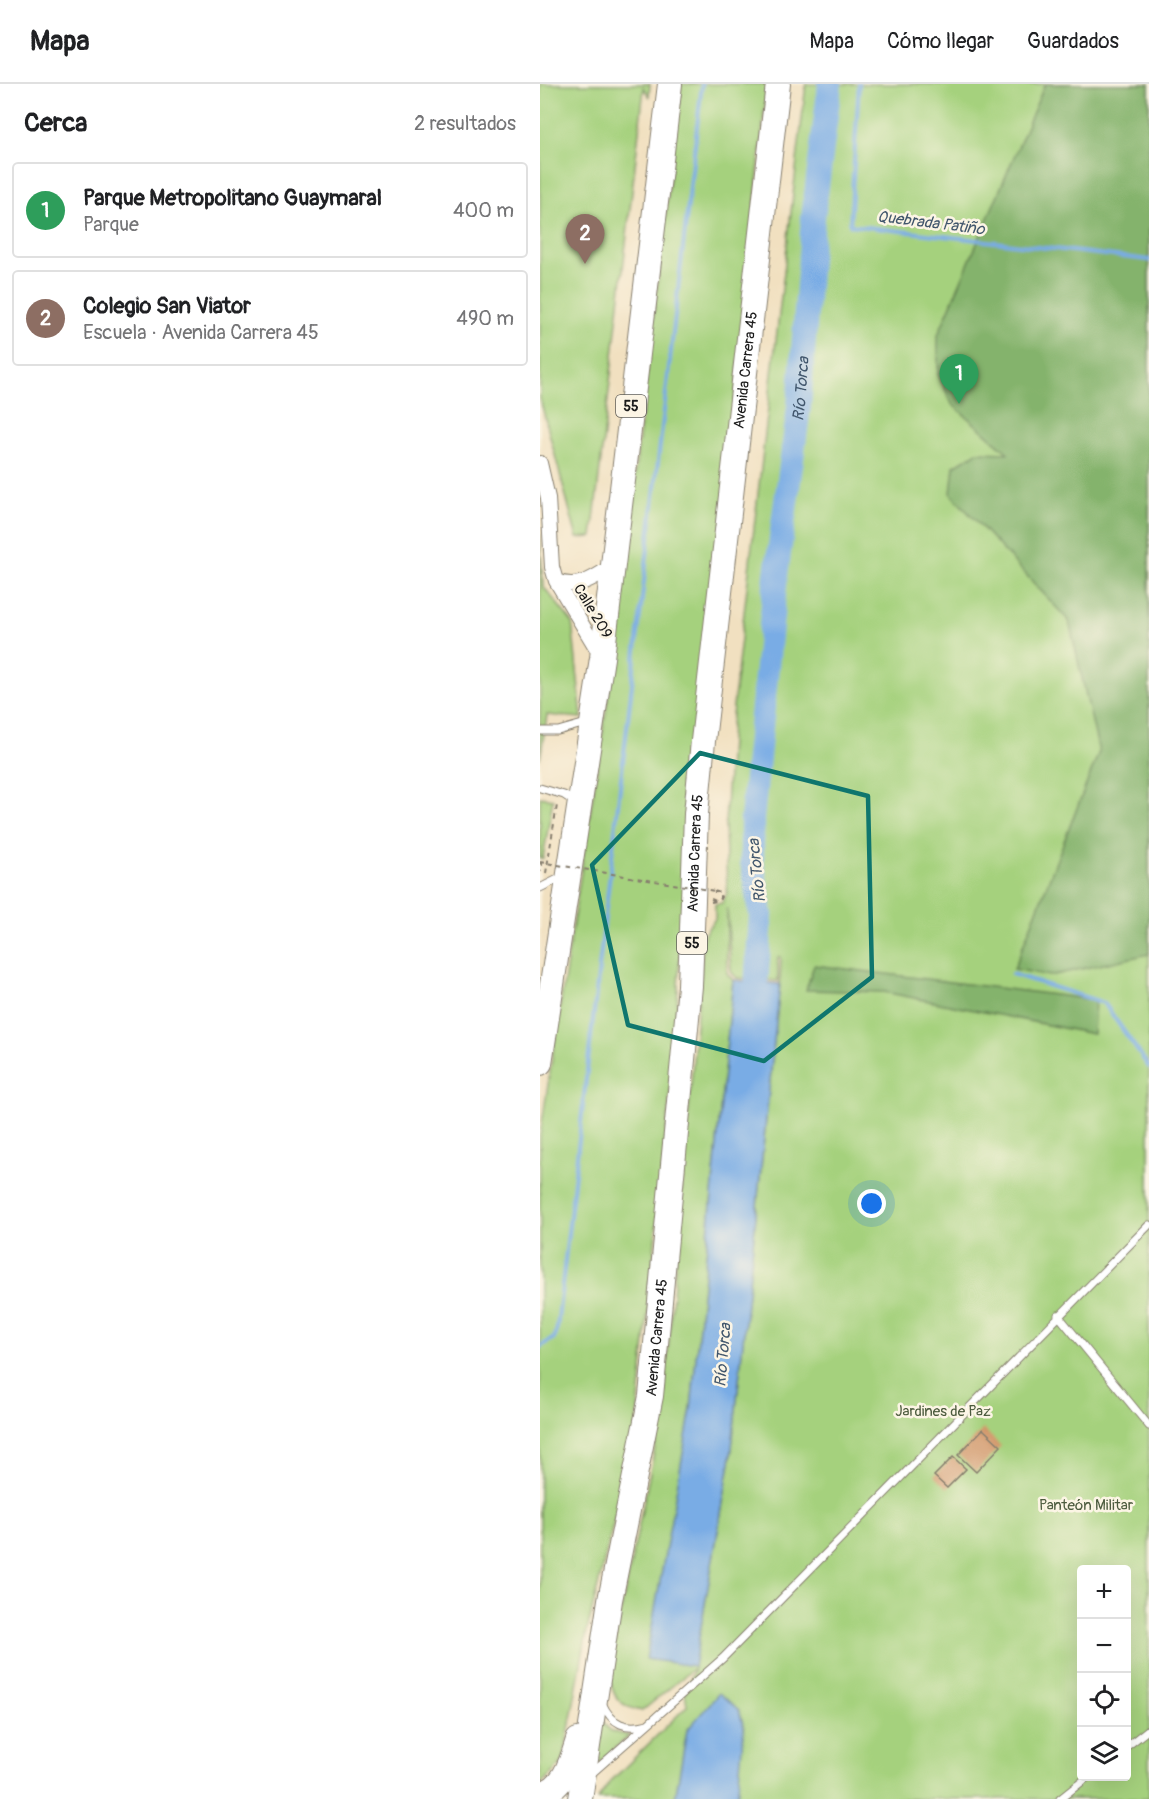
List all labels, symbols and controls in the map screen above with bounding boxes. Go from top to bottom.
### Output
text: Mapa [30,24,89,59]
text: Mapa [809,28,854,55]
text: Cómo llegar [887,28,994,55]
text: Guardados [1027,28,1119,55]
text: Cerca [24,107,87,139]
text: 2 resultados [414,111,516,136]
text: Parque Metropolitano Guaymaral [83,184,382,212]
text: 1 [42,198,49,223]
text: 400 m [453,198,514,223]
water label: Quebrada Patiño [876,207,987,240]
text: Parque [83,212,139,237]
pin: 2 [566,214,604,264]
text: Colegio San Viator [83,292,251,320]
text: 2 [40,306,51,331]
text: 490 m [456,306,514,331]
street label: Avenida Carrera 45 [730,310,762,430]
text: Escuela · Avenida Carrera 45 [83,320,319,345]
pin: 1 [940,354,978,404]
water label: Río Torca [788,355,814,422]
road number: 55 [616,395,646,417]
street label: Calle 209 [569,580,616,642]
street label: Avenida Carrera 45 [684,793,708,913]
water label: Río Torca [744,837,770,904]
road number: 55 [677,932,707,954]
your location [857,1189,886,1218]
street label: Avenida Carrera 45 [642,1278,672,1397]
water label: Río Torca [710,1321,736,1388]
park label: Jardines de Paz [895,1402,991,1421]
park label: Panteón Militar [1039,1496,1134,1515]
map controls [1077,1565,1131,1781]
button: + [1077,1565,1131,1619]
button: − [1077,1619,1131,1673]
button: locate [1077,1673,1131,1727]
button: layers [1077,1727,1131,1781]

